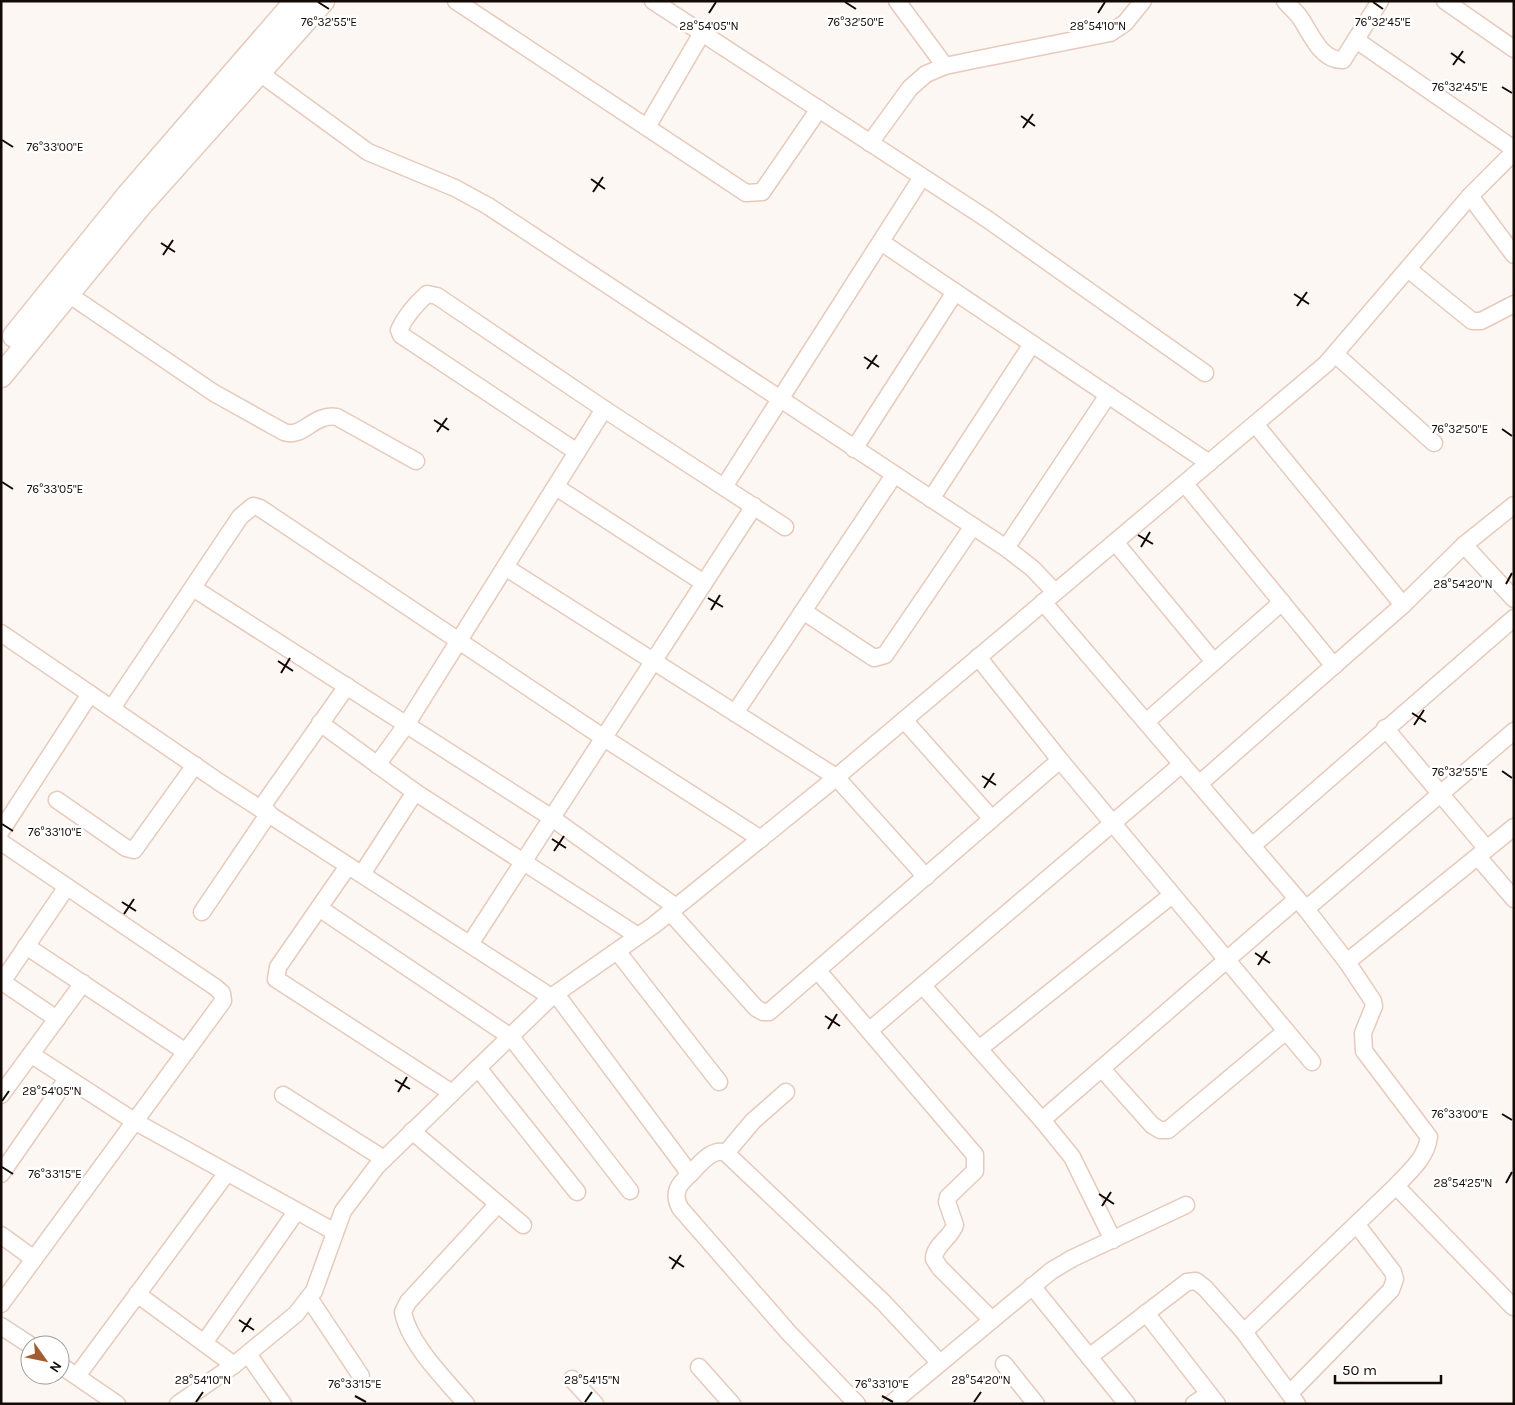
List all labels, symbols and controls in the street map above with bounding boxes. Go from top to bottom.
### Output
text: 76°32'55"E [301,15,357,29]
text: 76°32'50"E [828,15,884,29]
text: 76°32'45"E [1355,15,1411,29]
text: 28°54'05"N [679,19,739,33]
text: 28°54'10"N [1070,19,1126,33]
text: 76°32'45"E [1432,80,1488,94]
text: 76°33'00"E [26,140,84,154]
text: 76°32'50"E [1432,422,1488,436]
text: 76°33'05"E [27,482,83,496]
text: 28°54'20"N [1433,577,1493,591]
text: 76°32'55"E [1432,765,1488,779]
text: 76°33'10"E [28,825,82,839]
text: 28°54'05"N [22,1084,82,1098]
text: 76°33'00"E [1431,1107,1489,1121]
text: 76°33'15"E [28,1167,82,1181]
text: 28°54'25"N [1433,1176,1493,1190]
north arrow [20,1335,70,1385]
scale bar [1335,1352,1441,1384]
text: N [46,1358,65,1376]
text: 50 m [1342,1361,1377,1379]
text: 28°54'10"N [175,1373,231,1387]
text: 28°54'15"N [564,1373,620,1387]
text: 28°54'20"N [951,1373,1011,1387]
text: 76°33'15"E [328,1377,382,1391]
text: 76°33'10"E [855,1377,909,1391]

